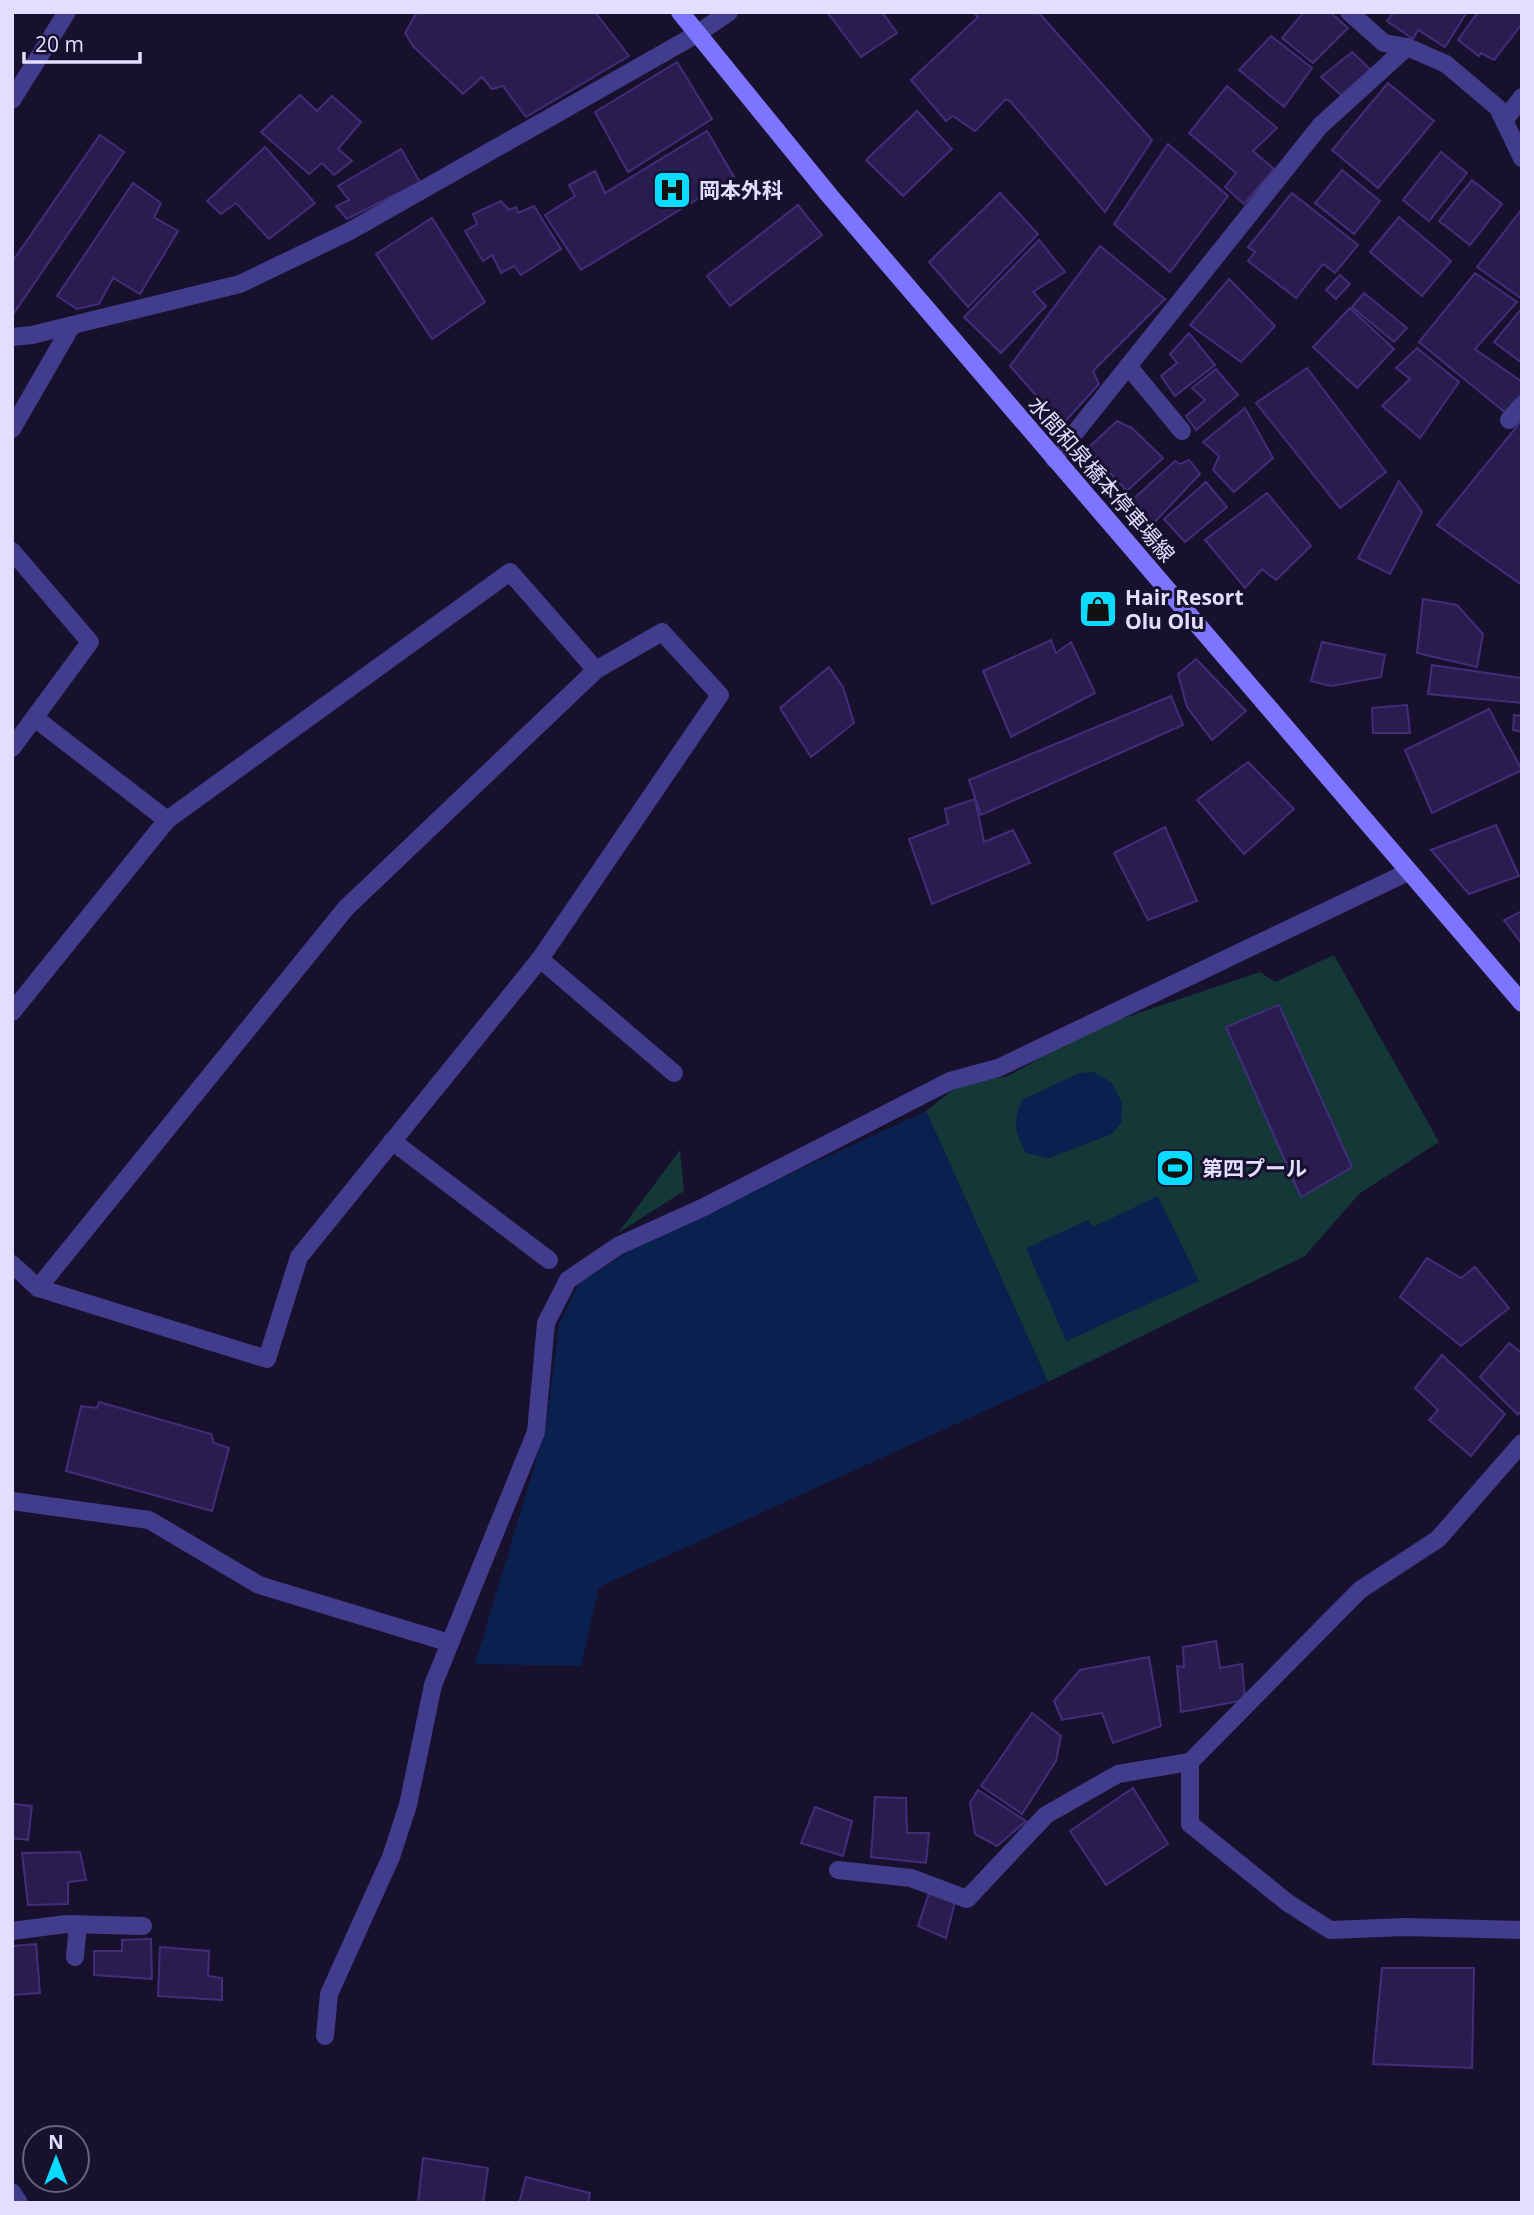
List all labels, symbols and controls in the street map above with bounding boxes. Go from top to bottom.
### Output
scale bar [24,21,140,65]
text: 20 m [35,30,84,58]
hospital icon: 岡本外科 [651,169,693,211]
place label: 岡本外科 [699,176,783,204]
street label: 水間和泉橋本停車場線 [1023,391,1181,567]
place label: Hair Resort Olu Olu [1125,583,1244,635]
shop icon: Hair Resort Olu Olu [1077,588,1119,630]
sports icon: 第四プール [1154,1147,1196,1189]
place label: 第四プール [1202,1154,1307,1182]
north arrow [21,2124,91,2194]
text: N [48,2129,64,2155]

